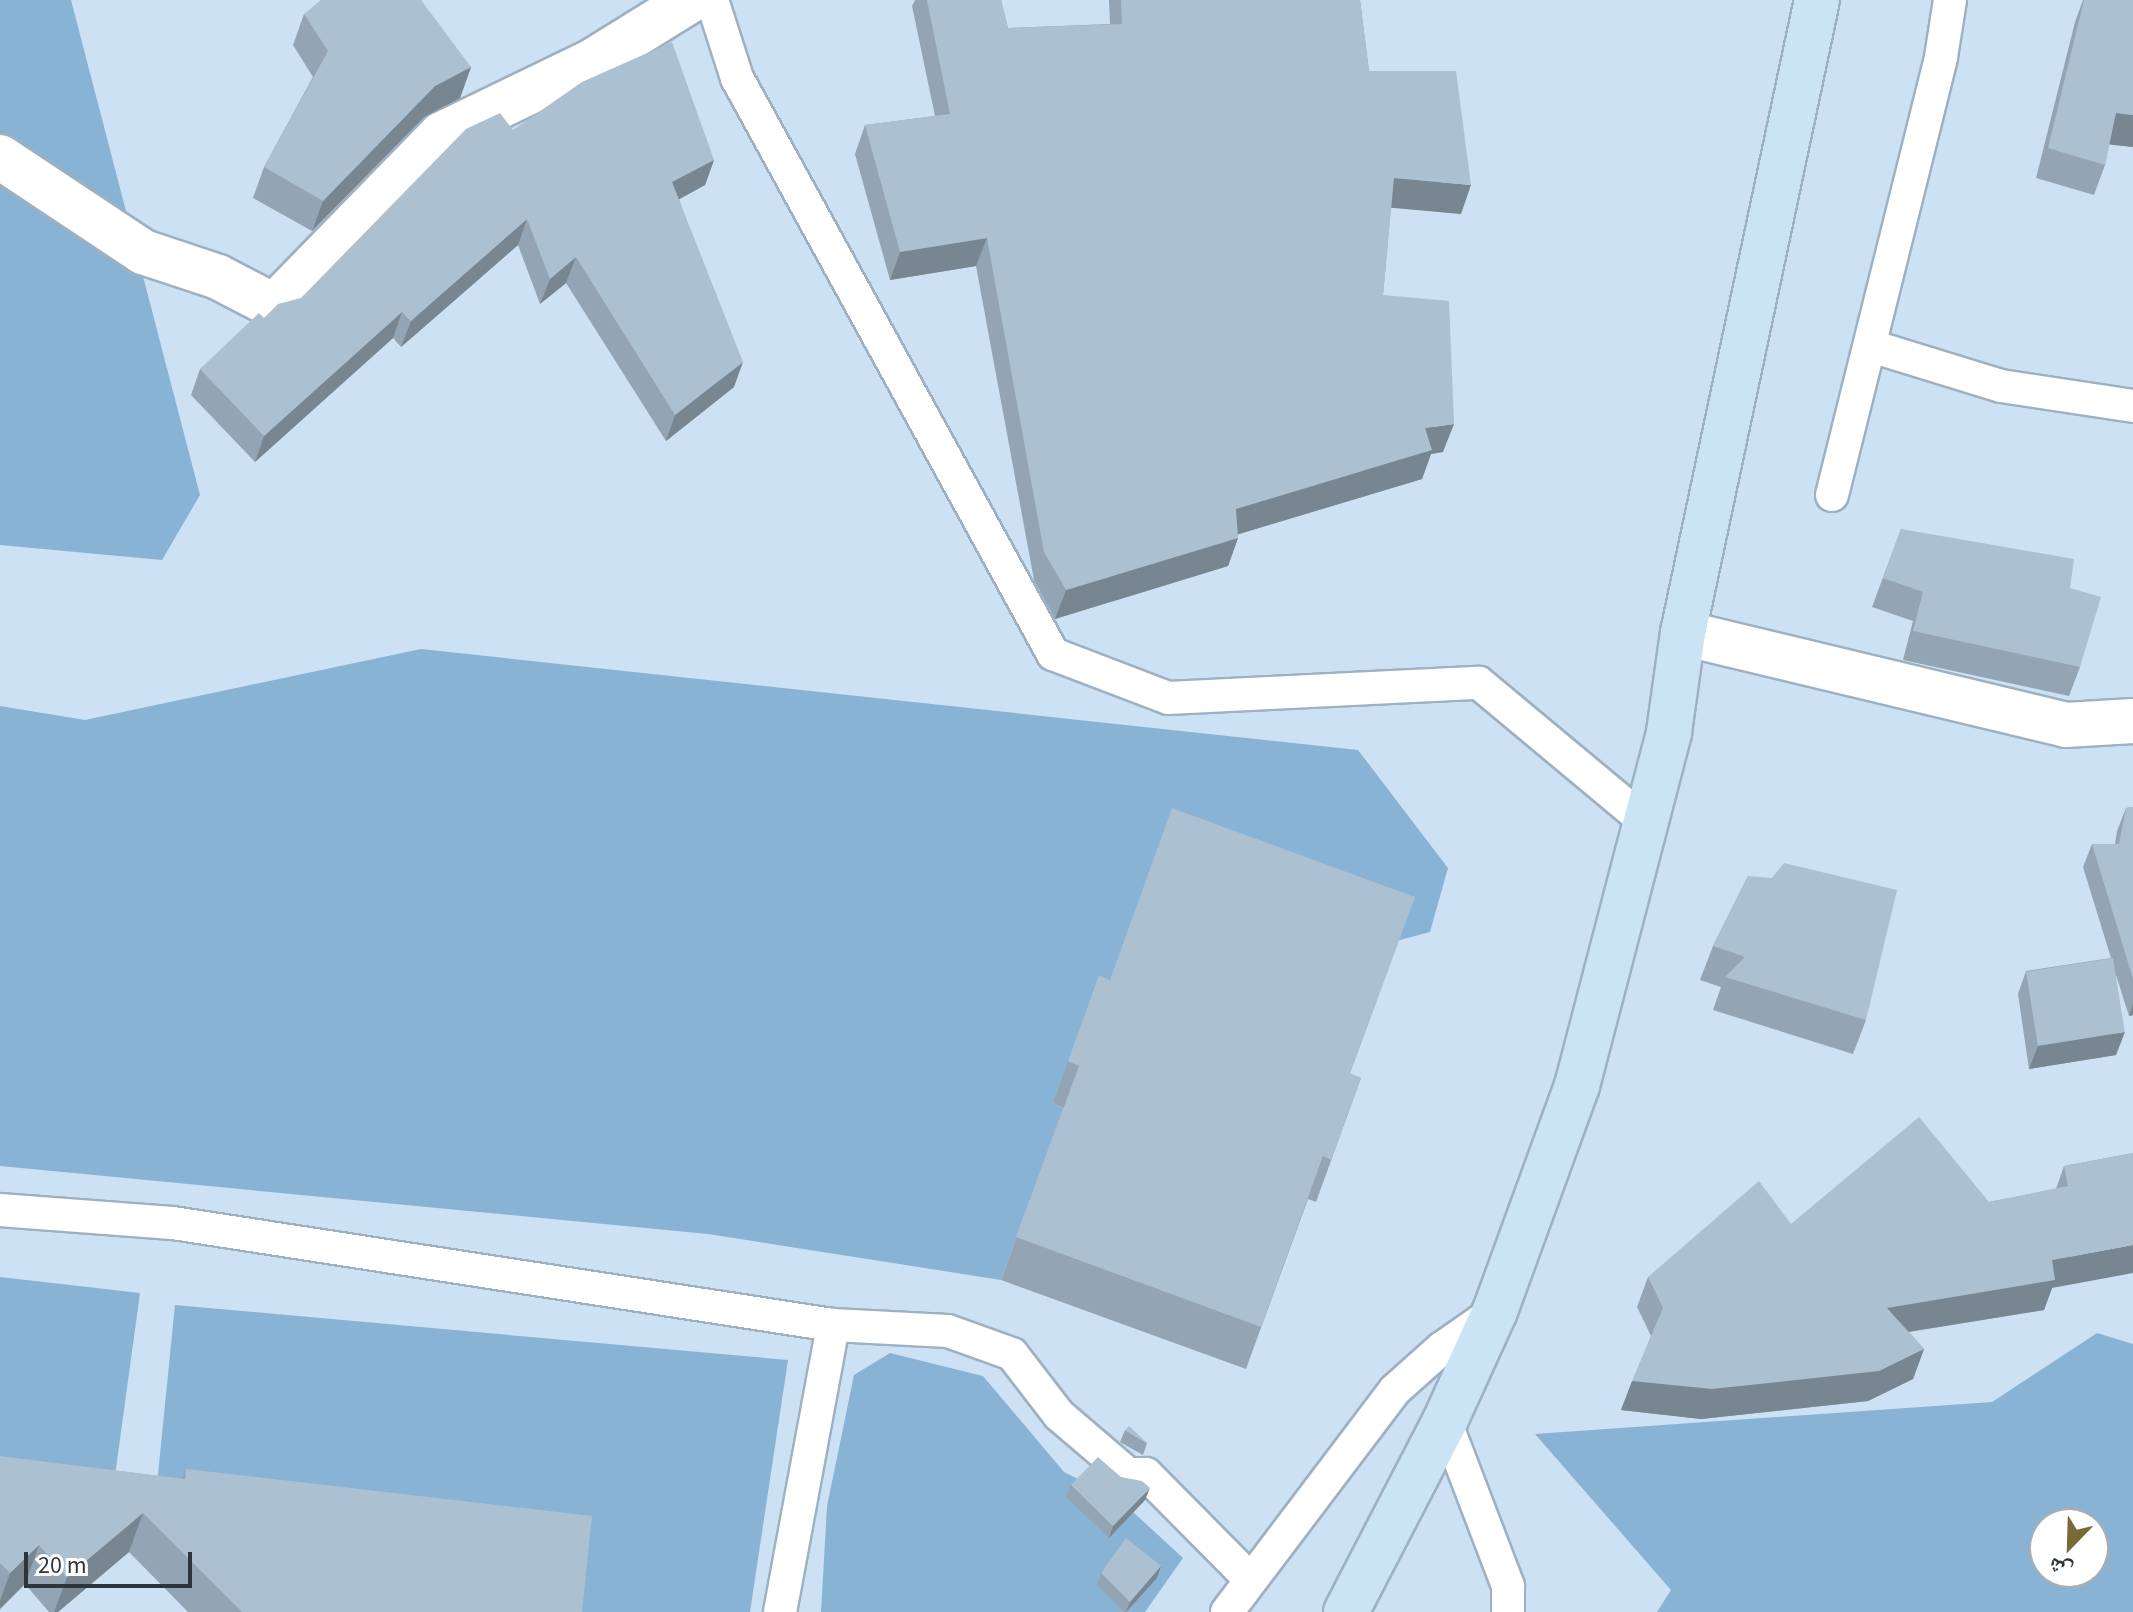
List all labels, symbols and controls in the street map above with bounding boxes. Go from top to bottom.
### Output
north arrow [2029,1508,2109,1588]
scale bar [28,1536,196,1586]
text: 20 m [38,1548,87,1583]
text: ش [2043,1549,2077,1588]

